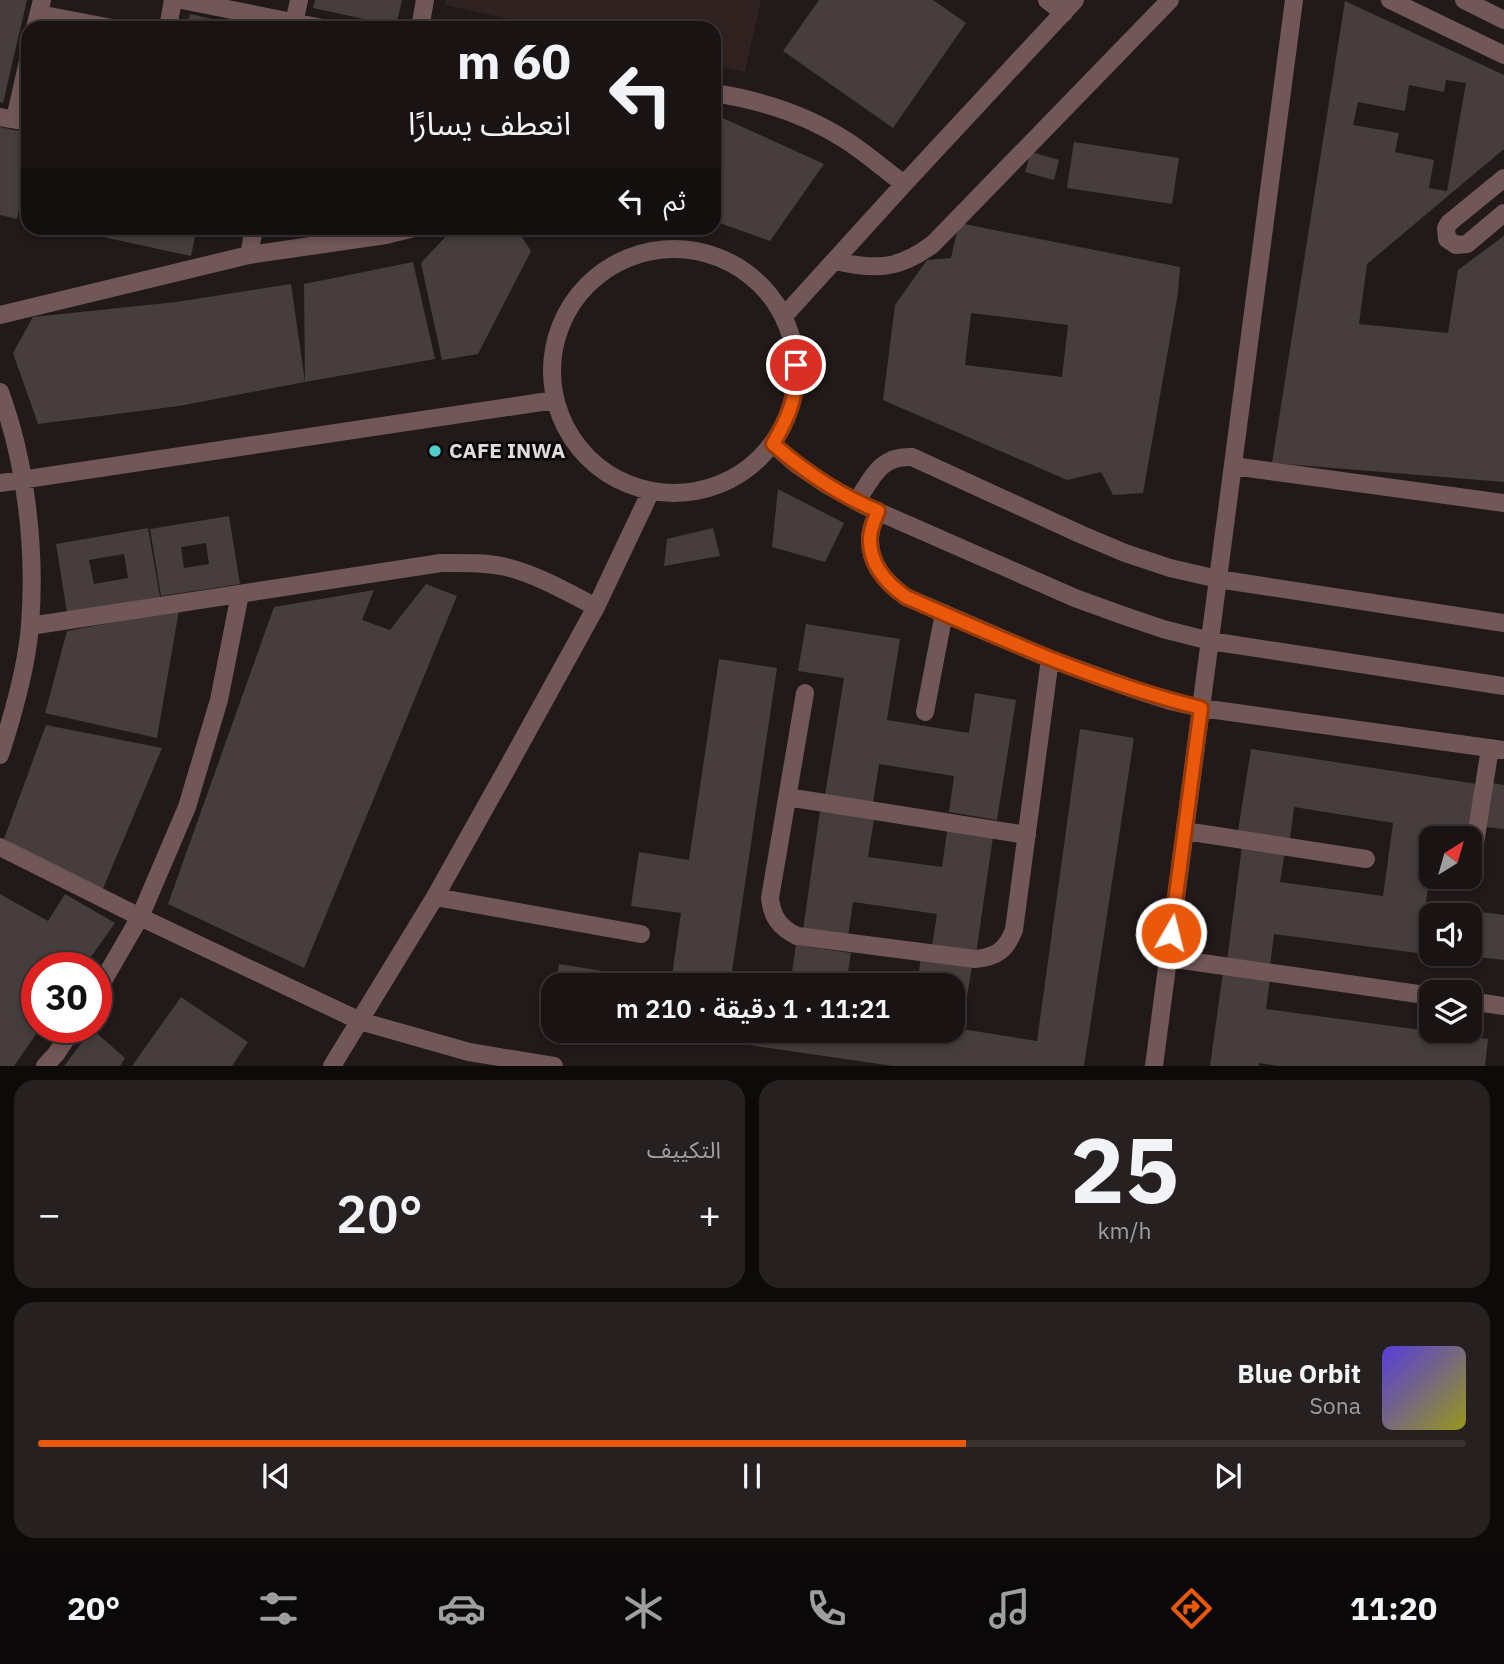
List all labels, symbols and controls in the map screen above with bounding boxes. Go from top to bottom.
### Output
text: 60 m [457,29,571,92]
icon: left [595,49,686,140]
text: انعطف يسارًا [408,102,571,144]
icon: left [612,182,650,220]
text: ثم [664,183,686,217]
pin [766,335,826,395]
icon: arrive [777,346,815,384]
place label: CAFE INWA [449,436,565,464]
marker: CAFE INWA [427,443,443,459]
north arrow [1419,826,1482,889]
map controls [1419,826,1482,1043]
position arrow [1134,896,1208,970]
button: sound [1419,903,1482,966]
speed limit sign: 30 [21,952,112,1043]
button: layers [1419,980,1482,1043]
text: 11:21 · 1 دقيقة · 210 m [616,991,890,1025]
text: 25 [1070,1110,1179,1228]
text: التكييف [647,1134,721,1164]
text: 20° [336,1180,423,1247]
text: − [38,1189,61,1238]
text: + [698,1189,721,1238]
text: km/h [1097,1215,1152,1245]
text: Blue Orbit [1237,1356,1361,1390]
text: Sona [1309,1390,1361,1420]
icon: previous [257,1457,295,1495]
icon: pause [733,1457,771,1495]
icon: next [1209,1457,1247,1495]
icon: filters [254,1584,303,1633]
icon: car [437,1584,486,1633]
icon: climate [619,1584,668,1633]
icon: phone [802,1584,851,1633]
icon: music [985,1584,1034,1633]
icon: directions [1167,1584,1216,1633]
text: 20° [67,1587,120,1629]
text: 11:20 [1350,1587,1437,1629]

